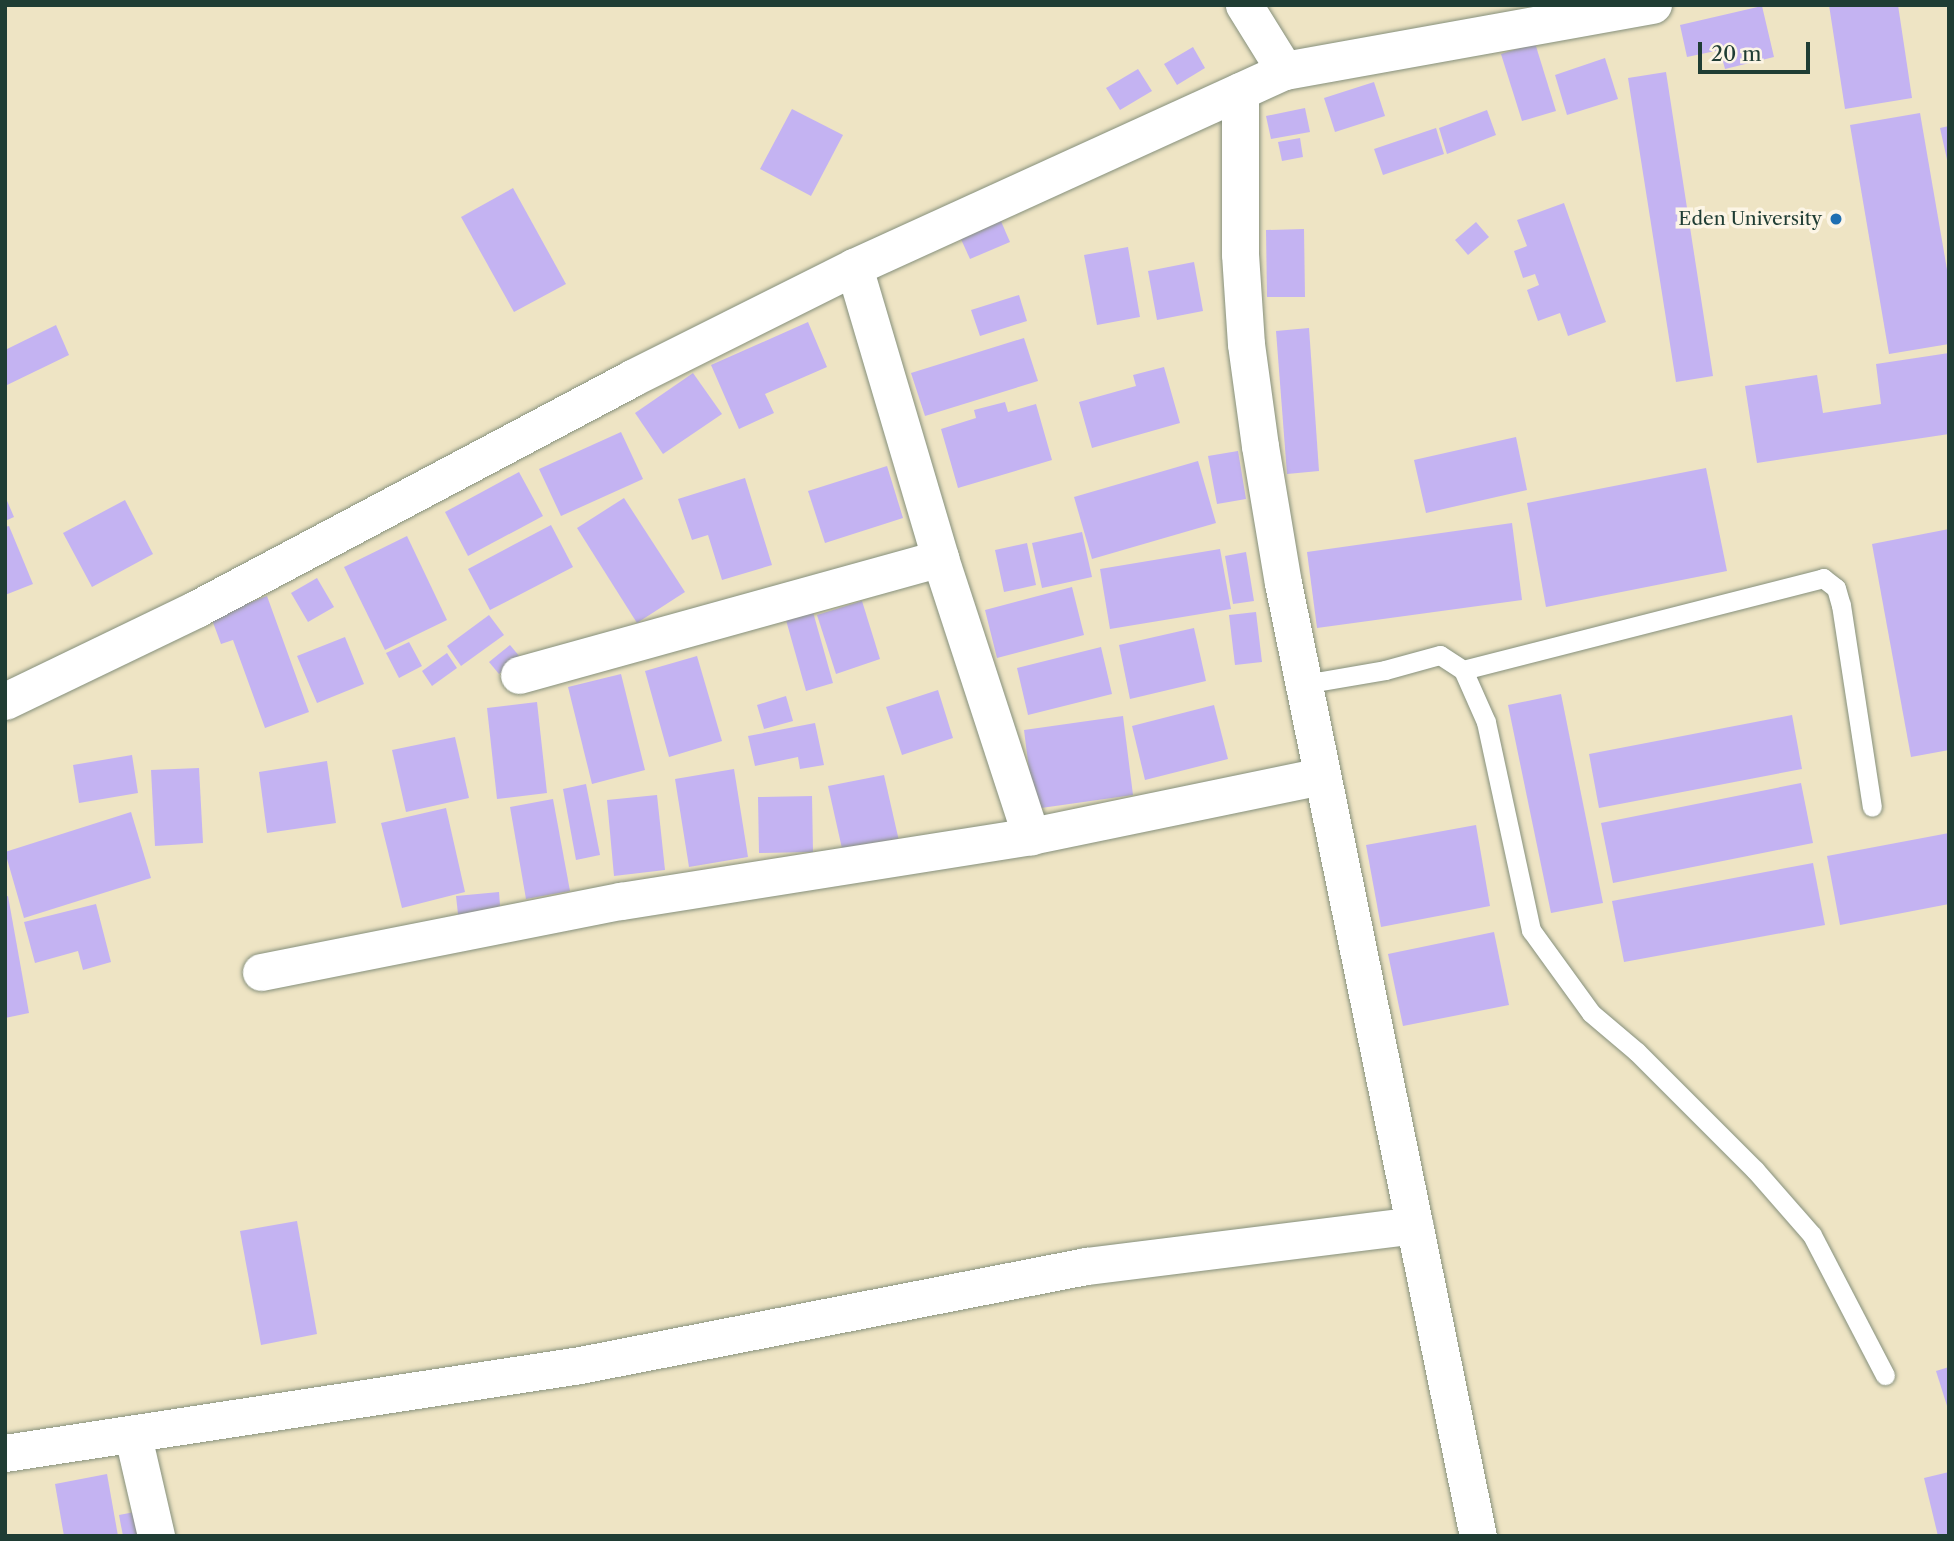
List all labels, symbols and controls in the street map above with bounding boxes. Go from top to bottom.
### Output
scale bar [1702,28,1814,72]
text: 20 m [1711,41,1762,66]
place label: Eden University [1678,208,1822,230]
marker: Eden University [1828,211,1844,227]

